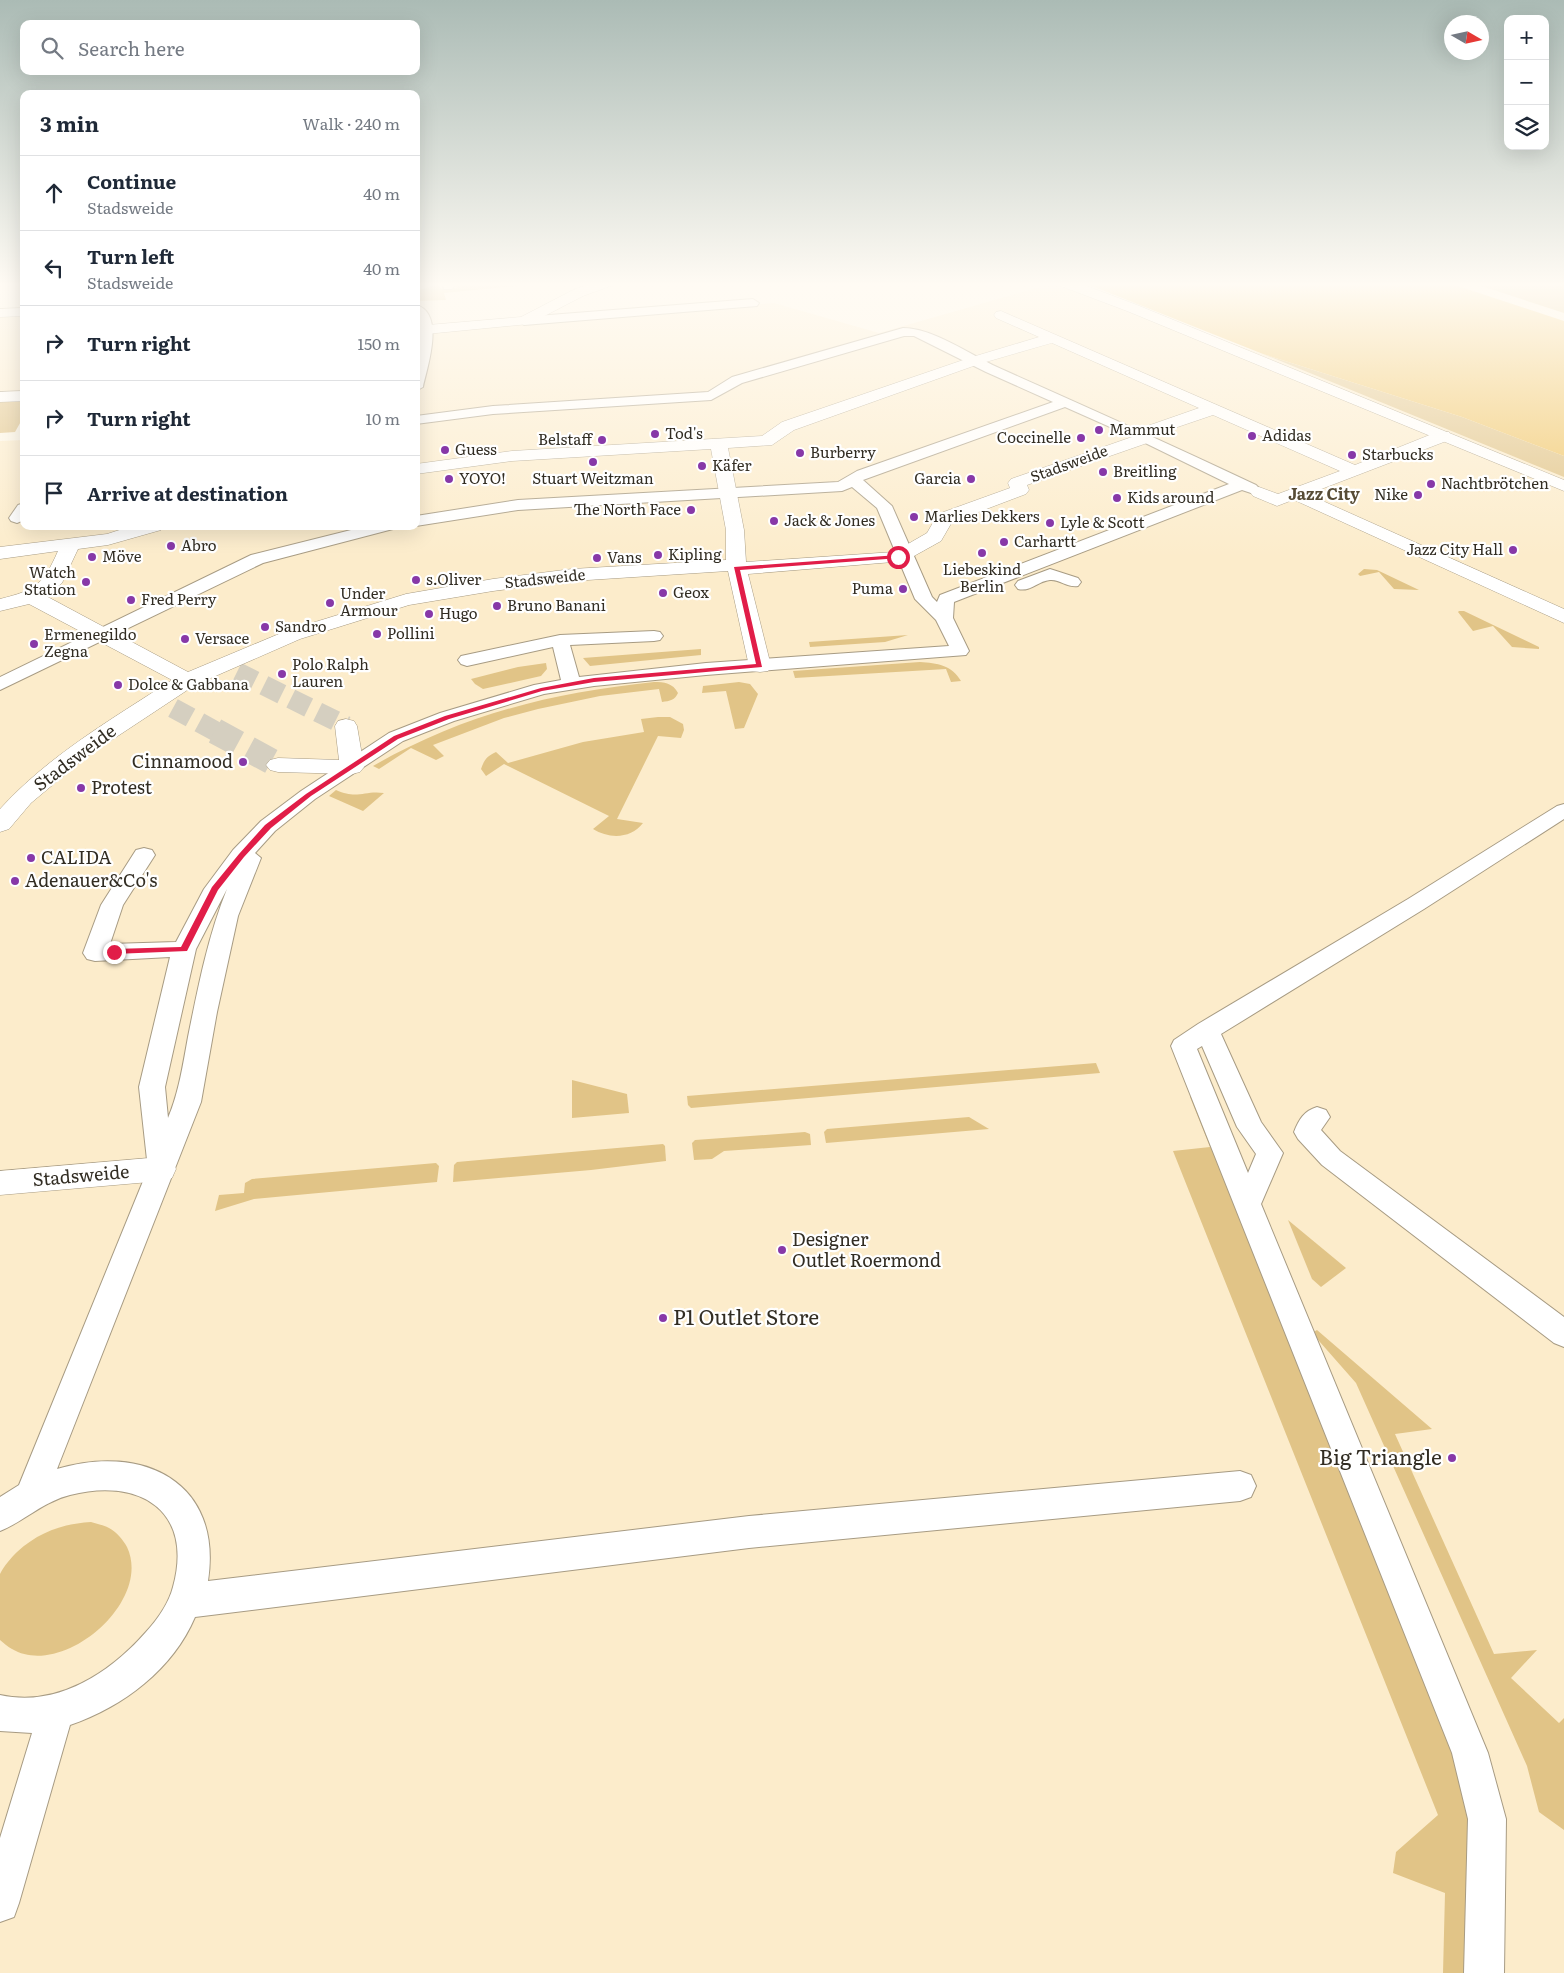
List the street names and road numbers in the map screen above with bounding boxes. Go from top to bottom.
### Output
street label: Stadsweide [1027,438,1111,487]
street label: Stadsweide [503,562,587,593]
street label: Stadsweide [27,717,121,797]
street label: Stadsweide [31,1157,130,1192]

